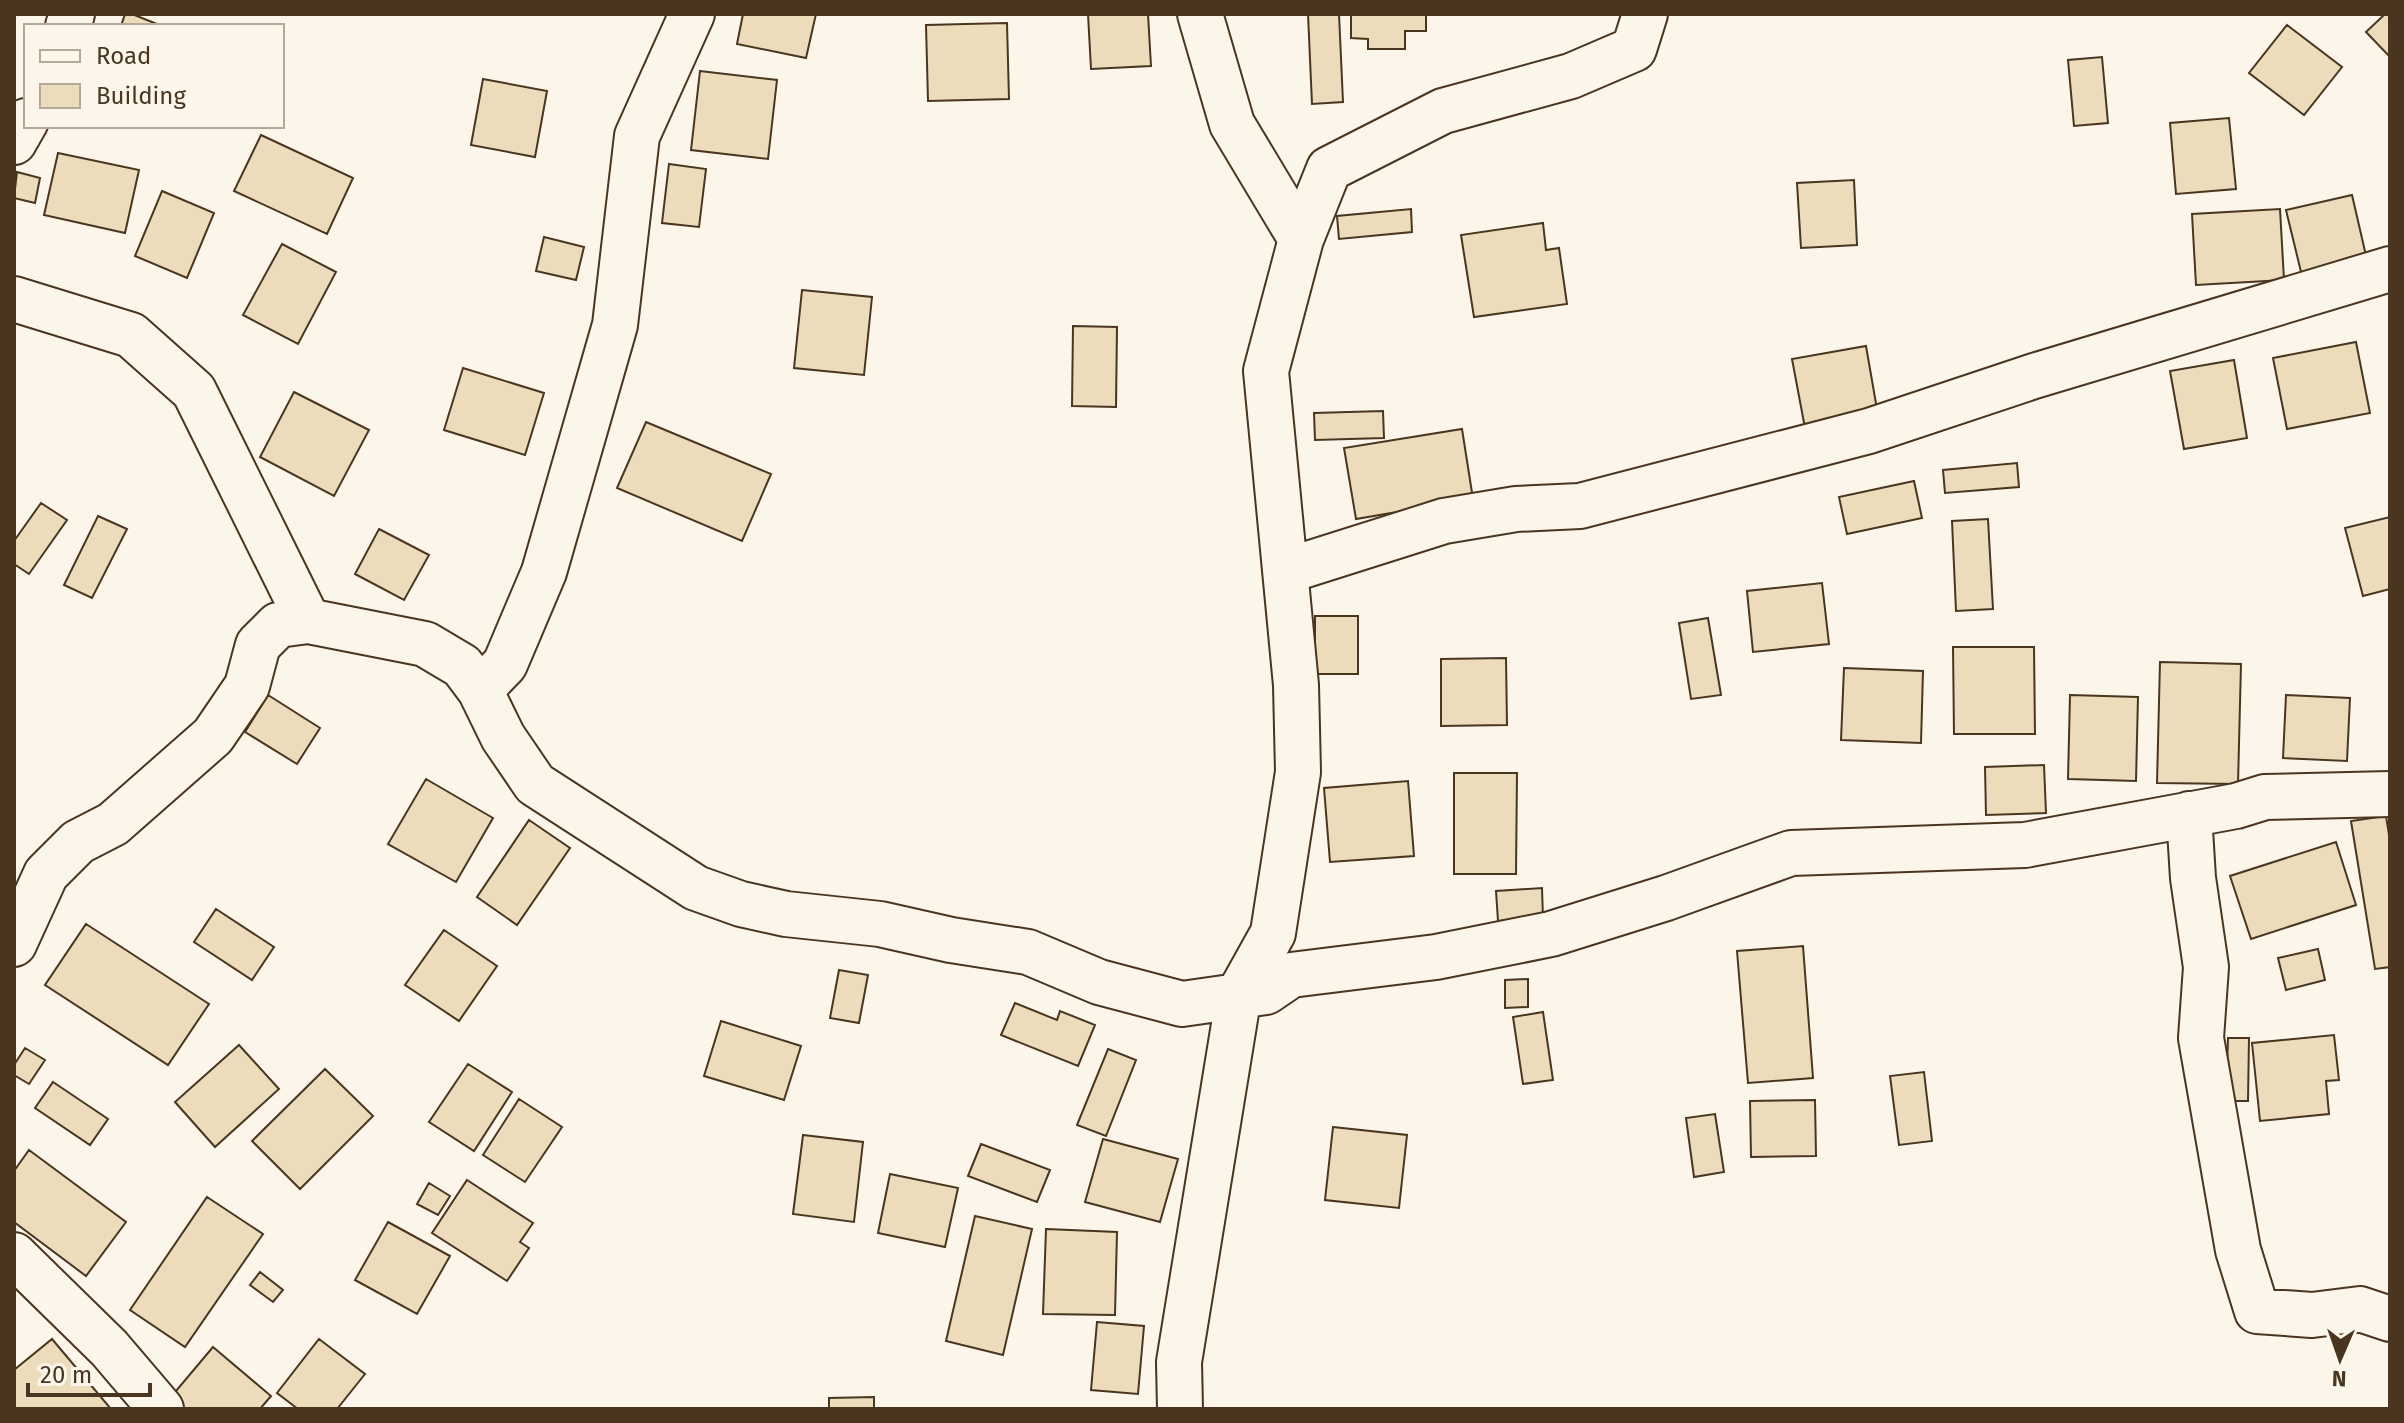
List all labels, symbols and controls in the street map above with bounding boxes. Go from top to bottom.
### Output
legend [24,24,284,128]
text: Road [96,42,151,70]
text: Building [96,82,186,110]
north arrow [2300,1319,2380,1399]
scale bar [28,1347,150,1397]
text: 20 m [40,1361,92,1389]
text: N [2332,1365,2347,1392]

